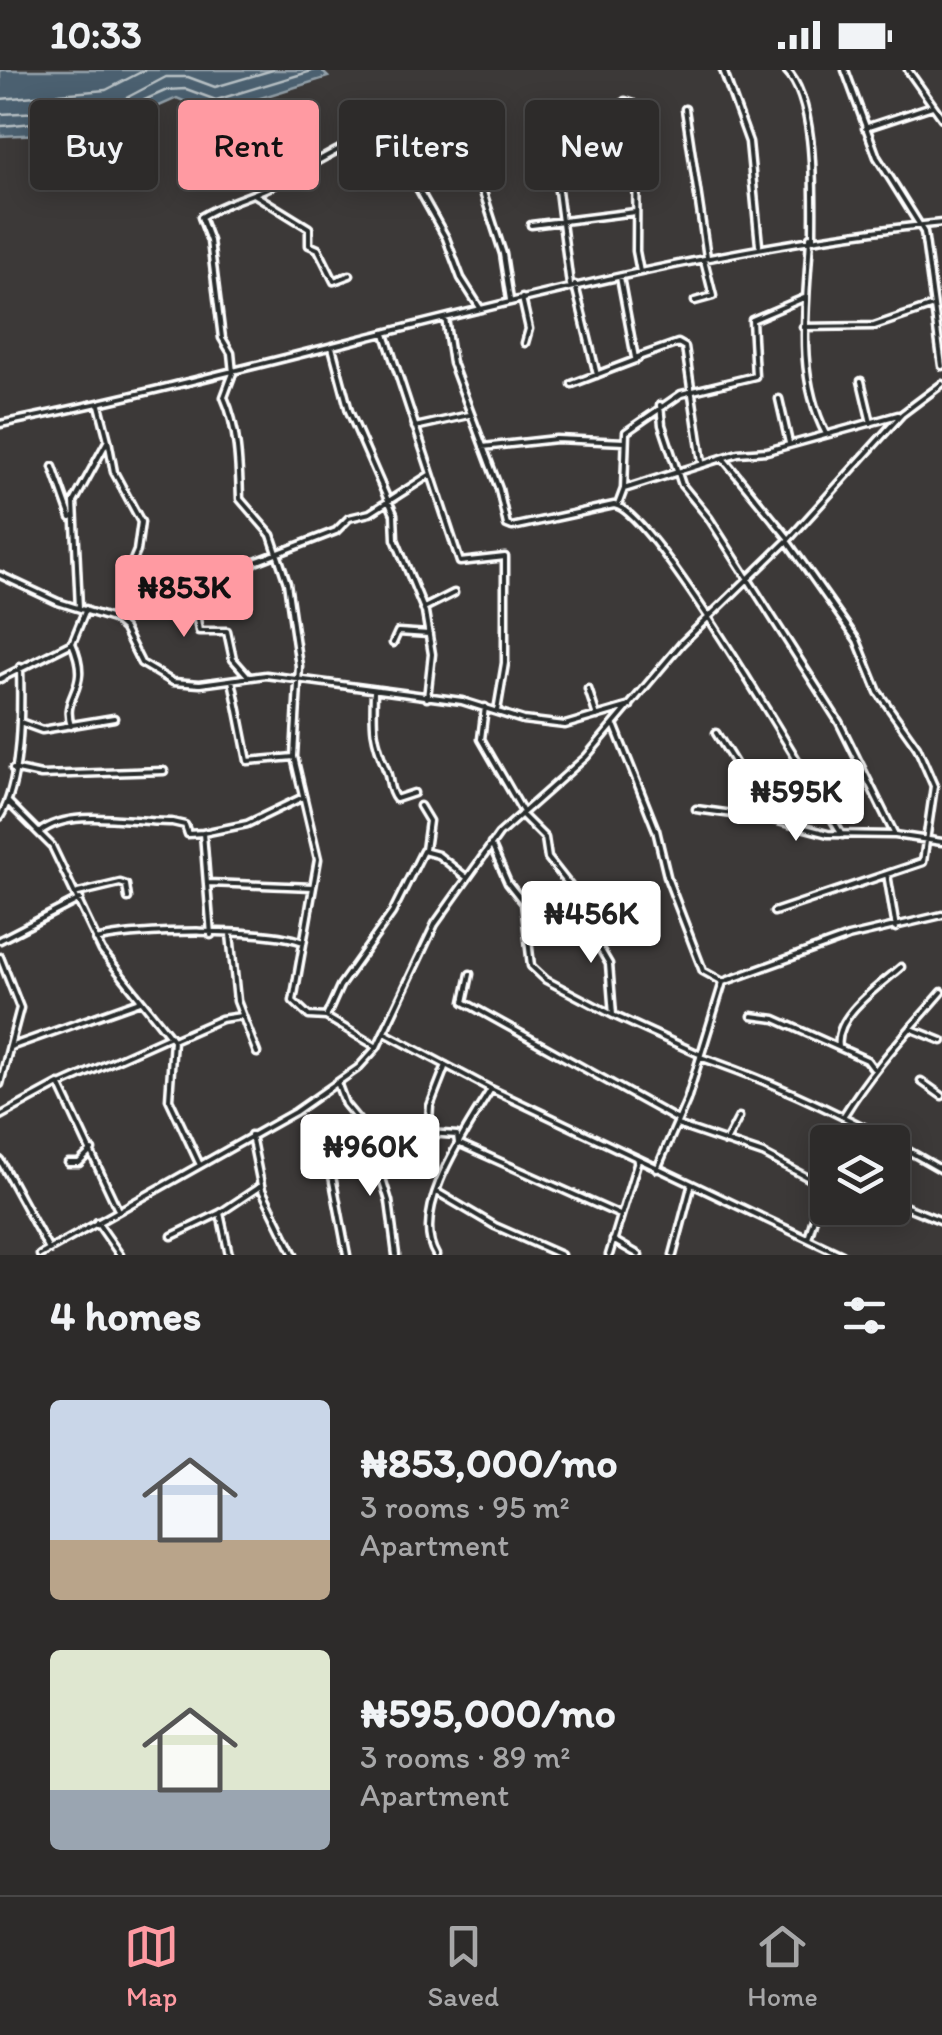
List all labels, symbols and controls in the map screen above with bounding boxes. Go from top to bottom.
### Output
text: 10:33 [50,12,142,58]
chip: Buy [30,100,158,190]
chip: Rent [178,100,319,190]
chip: Filters [339,100,505,190]
chip: New [525,100,659,190]
pin: ₦853K [114,555,254,640]
text: ₦853K [137,568,231,606]
pin: ₦595K [726,759,866,844]
text: ₦595K [750,772,842,810]
pin: ₦456K [521,881,661,966]
text: ₦456K [544,894,638,932]
pin: ₦960K [300,1114,440,1199]
map controls [810,1125,910,1225]
button: layers [810,1125,910,1225]
text: ₦960K [322,1127,418,1165]
icon: filters [837,1288,892,1343]
text: 4 homes [50,1290,201,1341]
text: ₦853,000/mo [360,1437,618,1488]
icon: home [130,1440,250,1560]
text: 3 rooms · 95 m² [360,1488,570,1526]
text: Apartment [360,1526,509,1564]
text: ₦595,000/mo [360,1687,616,1738]
icon: home [130,1690,250,1810]
text: 3 rooms · 89 m² [360,1738,571,1776]
text: Apartment [360,1776,509,1814]
tab: Map [124,1919,179,2013]
tab: Saved [427,1919,499,2013]
tab: Home [747,1919,818,2013]

